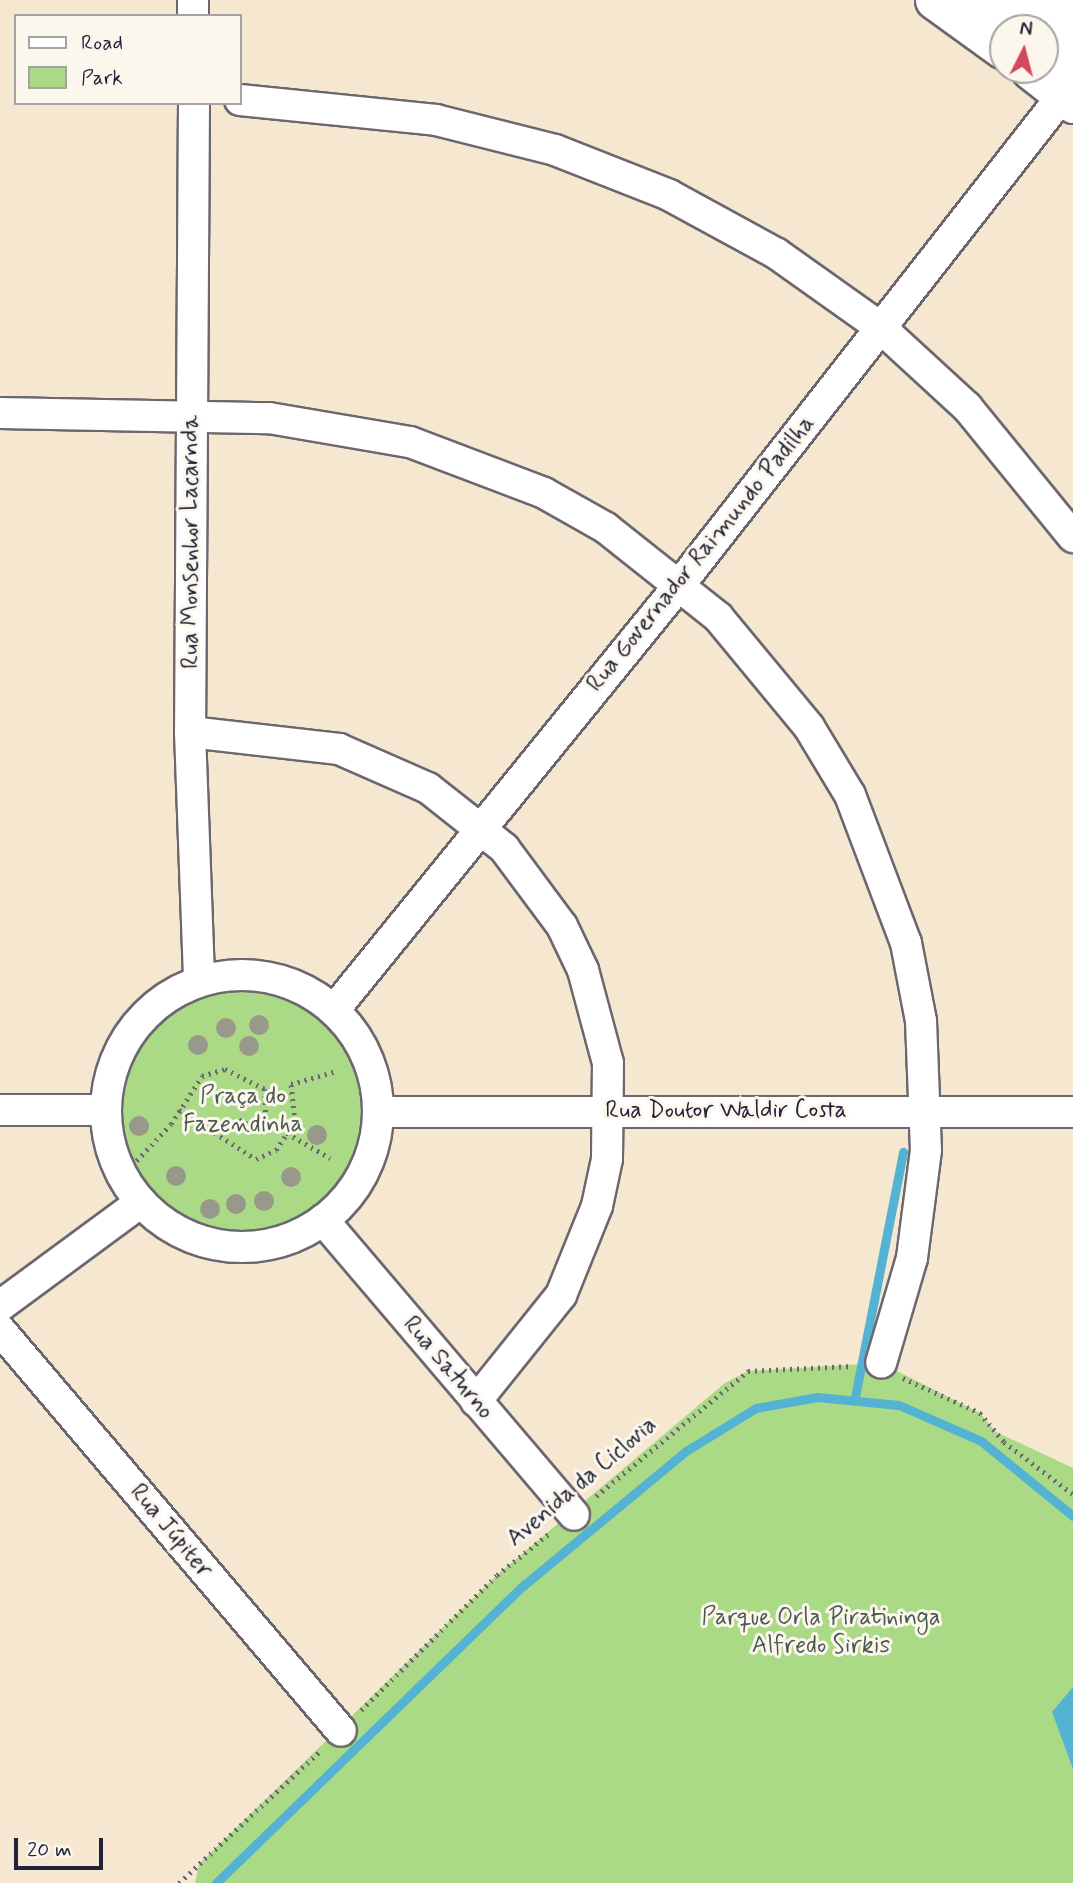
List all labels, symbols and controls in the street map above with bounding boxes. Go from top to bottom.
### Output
legend [14,14,242,105]
north arrow [989,14,1059,84]
text: N [1018,17,1034,43]
text: Road [81,29,123,57]
text: Park [81,64,123,92]
street label: Rua Governador Raimundo Padilha [579,408,823,700]
street label: Rua Monsenhor Lacarnda [177,414,205,670]
park label: Praça do Fazendinha [183,1083,303,1139]
street label: Rua Doutor Waldir Costa [604,1097,848,1125]
street label: Rua Saturno [397,1311,499,1425]
street label: Avenida da Ciclovia [500,1410,664,1554]
street label: Rua Júpiter [123,1478,219,1584]
park label: Parque Orla Piratininga Alfredo Sirkis [704,1604,938,1660]
scale bar [18,1824,107,1868]
text: 20 m [27,1836,72,1864]

